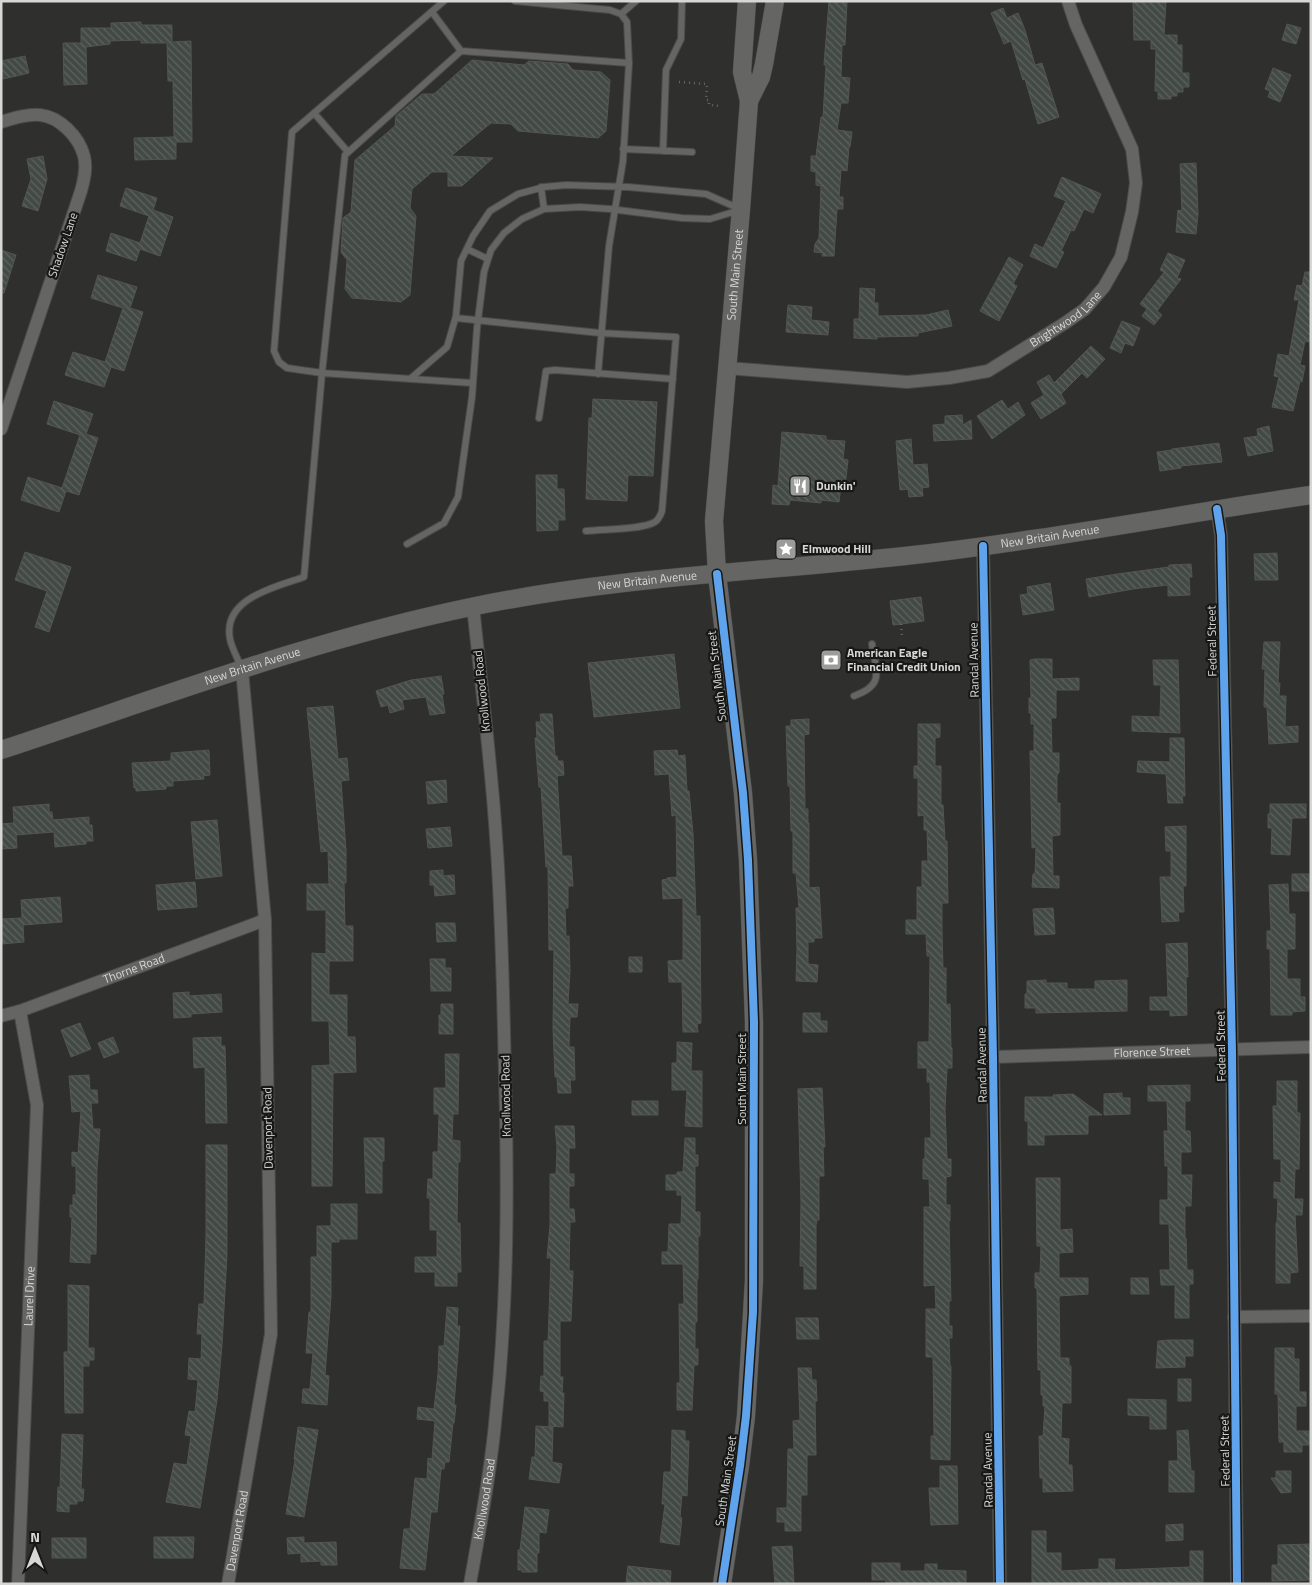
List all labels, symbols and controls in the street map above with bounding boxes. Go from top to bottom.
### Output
street label: Shadow Lane [43,210,83,280]
street label: South Main Street [721,228,748,321]
street label: Brightwood Lane [1026,286,1106,352]
restaurant icon: Dunkin' [788,474,812,498]
place label: Dunkin' [816,476,856,495]
street label: New Britain Avenue [999,519,1100,553]
place icon: Elmwood Hill [774,537,798,561]
place label: Elmwood Hill [802,539,871,558]
street label: New Britain Avenue [597,565,698,595]
street label: Federal Street [1201,605,1222,677]
street label: Randal Avenue [963,622,984,698]
street label: South Main Street [701,629,731,723]
street label: New Britain Avenue [202,642,302,690]
place label: American Eagle Financial Credit Union [847,643,961,676]
bank icon: American Eagle Financial Credit Union [819,648,843,672]
street label: Knollwood Road [468,649,495,733]
street label: Thorne Road [100,948,167,988]
street label: Federal Street [1210,1010,1231,1082]
street label: Randal Avenue [971,1027,992,1103]
street label: South Main Street [732,1033,751,1125]
street label: Florence Street [1113,1041,1191,1062]
street label: Knollwood Road [495,1055,516,1137]
street label: Davenport Road [257,1087,278,1169]
street label: Laurel Drive [18,1266,40,1327]
street label: Federal Street [1214,1415,1235,1487]
street label: Randal Avenue [977,1432,998,1508]
street label: South Main Street [710,1434,741,1527]
street label: Knollwood Road [468,1457,500,1541]
street label: Davenport Road [220,1489,253,1573]
north arrow [10,1525,60,1575]
text: N [30,1526,40,1547]

